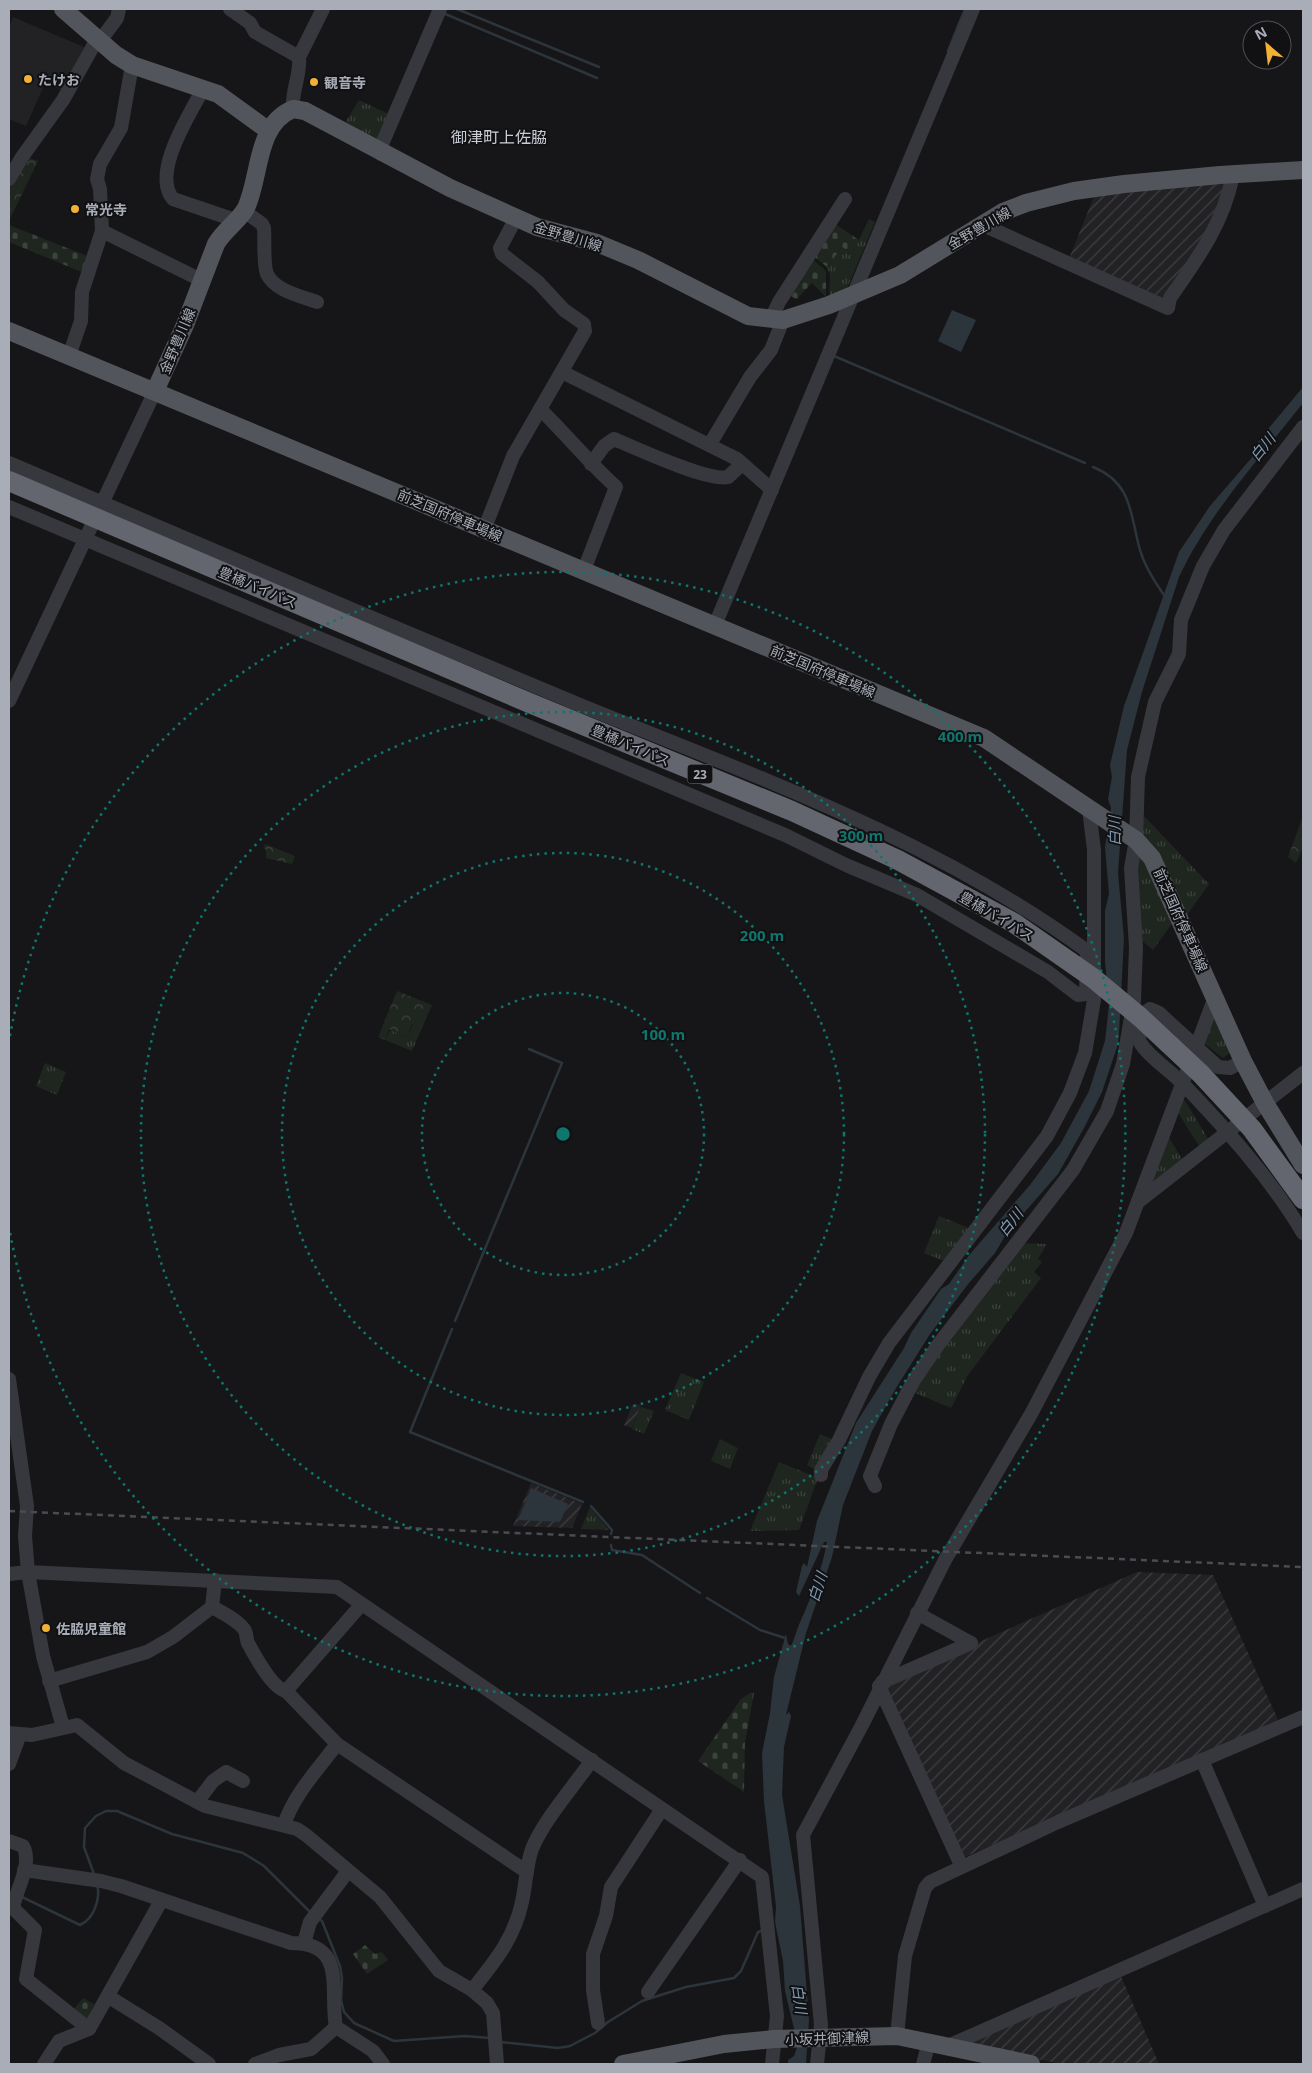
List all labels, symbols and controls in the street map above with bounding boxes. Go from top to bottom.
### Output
north arrow [1242,20,1292,70]
text: N [1251,22,1270,44]
place label: たけお [38,70,80,89]
marker: たけお [22,73,34,85]
place label: 観音寺 [324,73,366,92]
marker: 観音寺 [308,76,320,88]
district label: 御津町上佐脇 [451,126,547,148]
place label: 常光寺 [85,200,127,219]
street label: 金野豊川線 [944,202,1014,254]
marker: 常光寺 [69,203,81,215]
street label: 金野豊川線 [532,217,604,255]
street label: 金野豊川線 [155,305,199,377]
water label: 白川 [1245,428,1280,465]
street label: 前芝国府停車場線 [395,484,505,546]
street label: 豊橋バイパス [216,562,300,612]
street label: 前芝国府停車場線 [768,640,878,702]
street label: 豊橋バイパス [589,720,673,770]
text: 400 m [938,726,982,746]
road number: 23 [688,764,712,784]
water label: 白川 [1104,814,1124,846]
text: 300 m [839,825,883,845]
street label: 前芝国府停車場線 [1150,865,1212,975]
street label: 豊橋バイパス [956,887,1038,945]
text: 200 m [740,925,784,945]
text: 100 m [641,1024,685,1044]
centre of rings [554,1125,572,1143]
water label: 白川 [993,1202,1028,1240]
water label: 白川 [803,1568,832,1604]
place label: 佐脇児童館 [56,1619,126,1638]
marker: 佐脇児童館 [40,1622,52,1634]
water label: 白川 [788,1983,812,2017]
street label: 小坂井御津線 [785,2027,869,2049]

